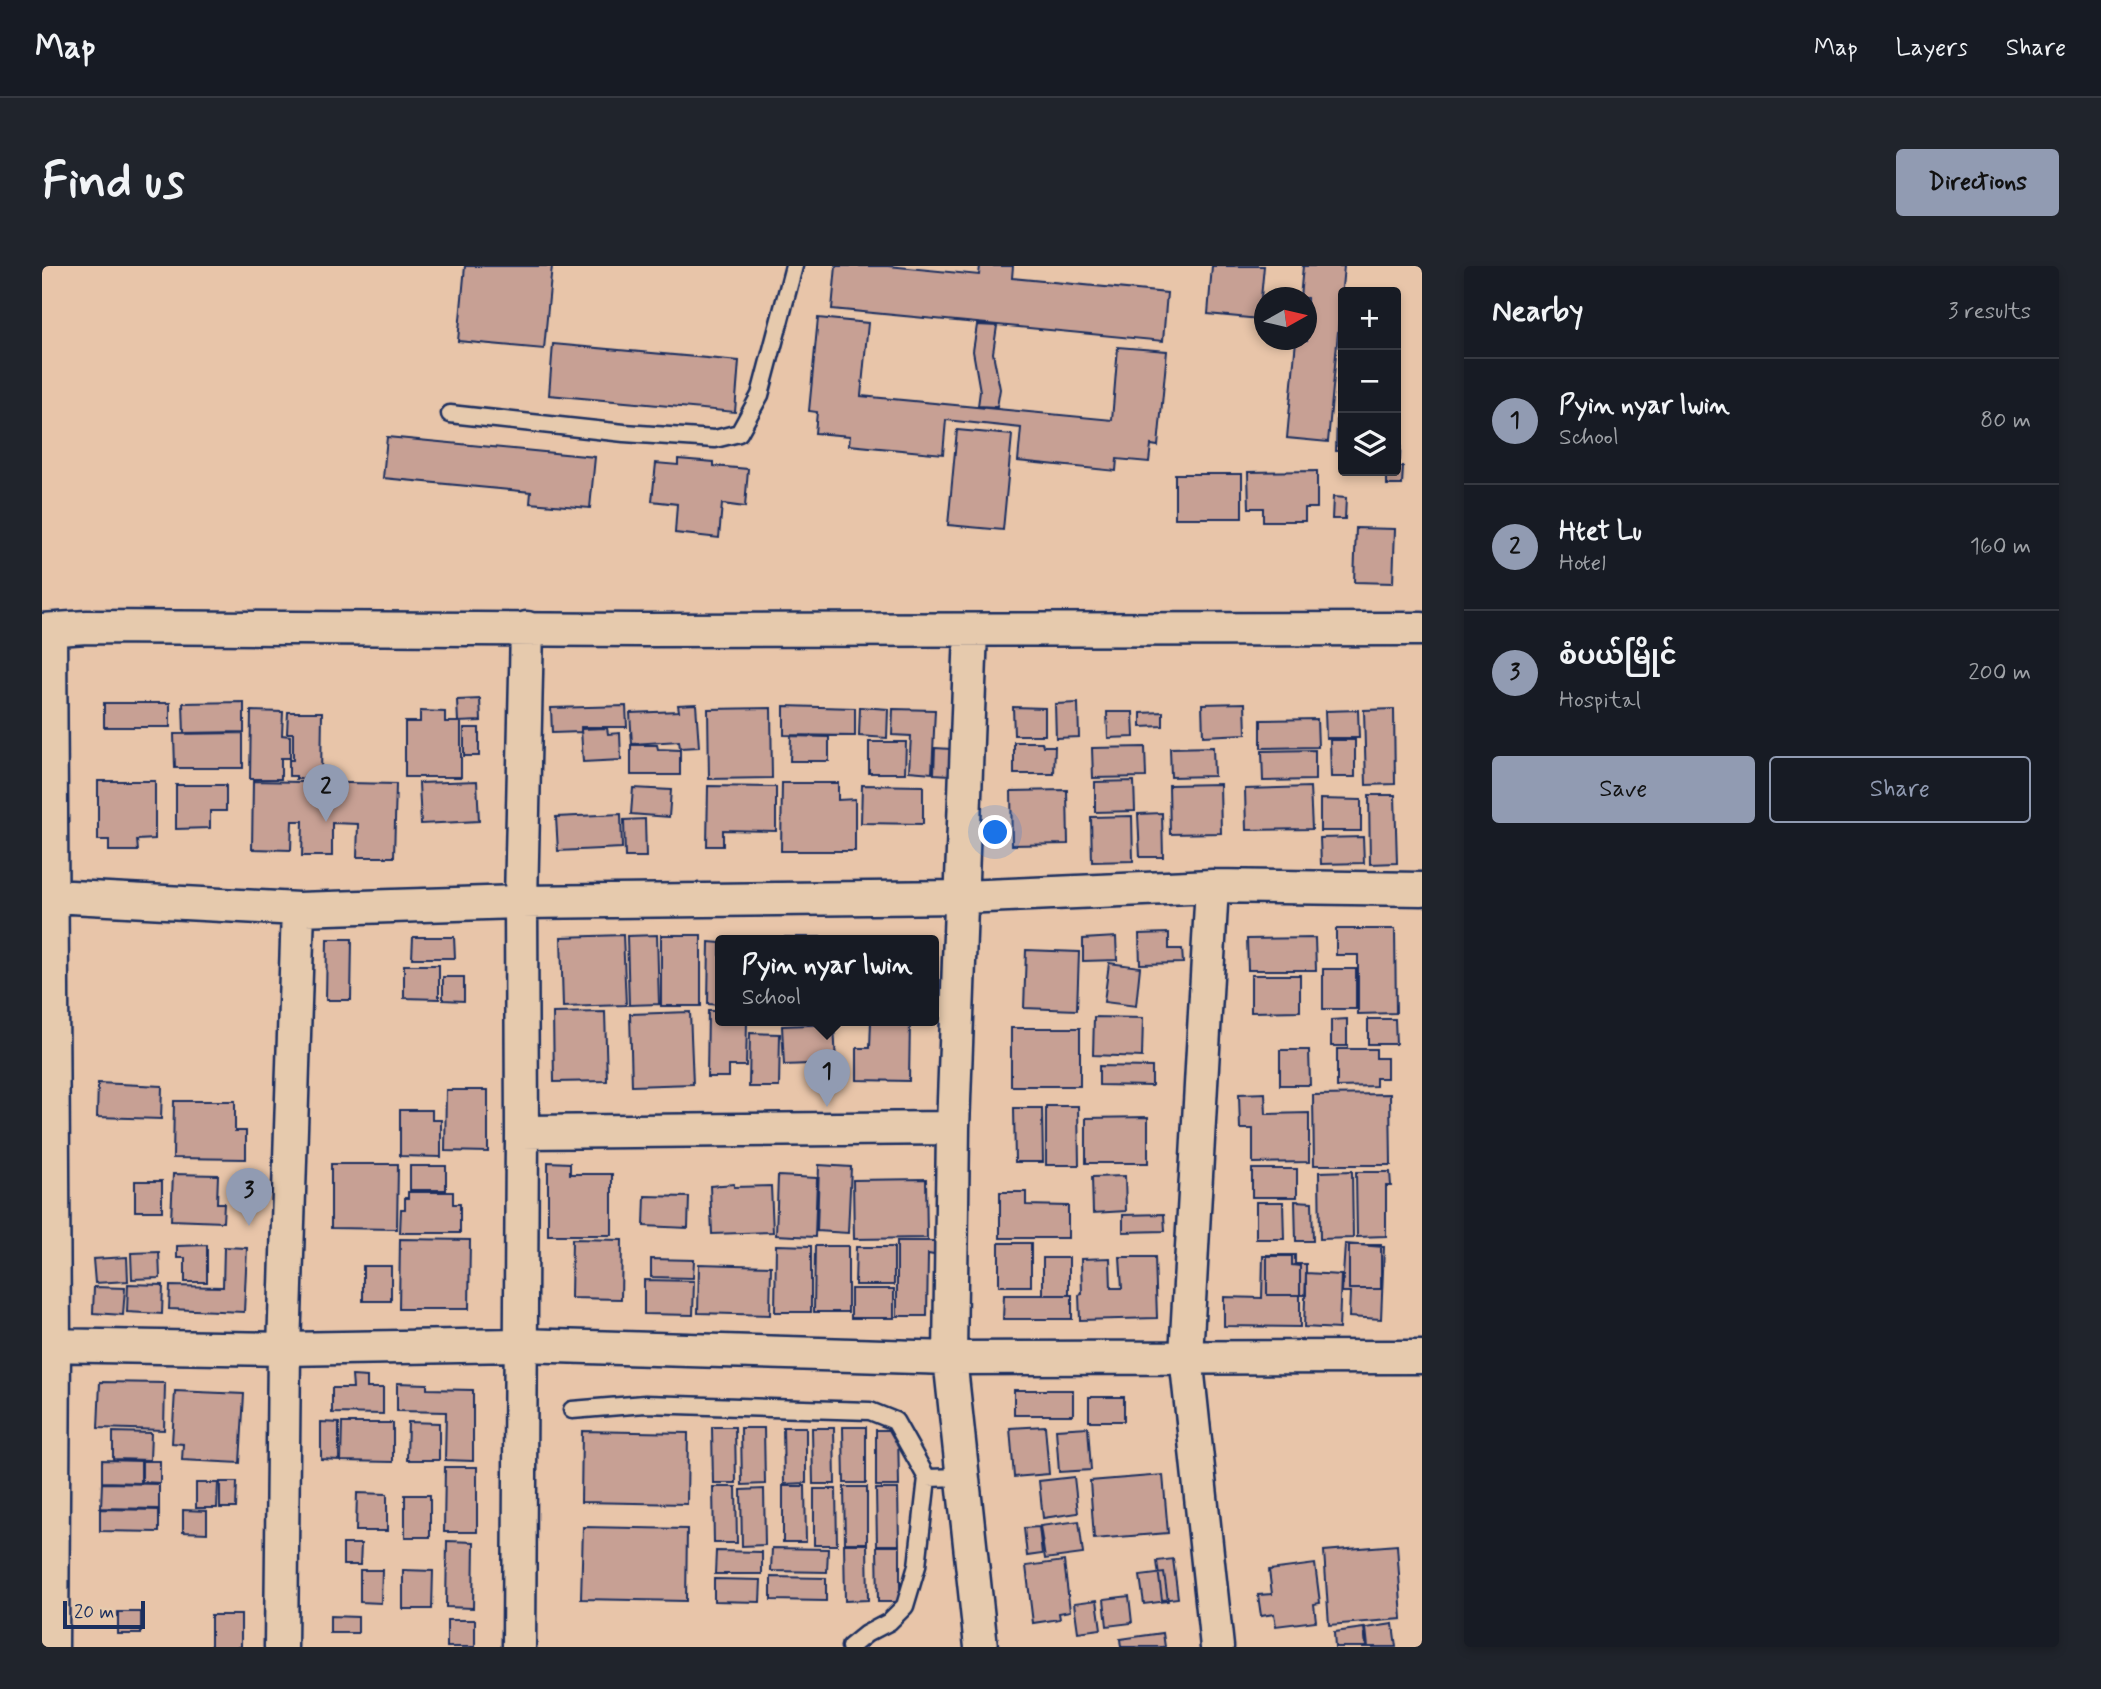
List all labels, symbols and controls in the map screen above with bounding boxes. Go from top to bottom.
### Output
text: Map [35,26,95,70]
text: Map [1814,33,1858,64]
text: Layers [1896,33,1968,64]
text: Share [2006,33,2066,64]
button: Directions [1896,149,2059,216]
text: Find us [42,150,185,215]
north arrow [1254,287,1317,350]
map controls [1338,287,1401,476]
button: + [1338,287,1401,350]
text: Nearby [1492,292,1583,331]
text: 3 results [1948,297,2031,327]
button: − [1338,350,1401,413]
text: Pyin nyar lwin [1559,389,1730,423]
text: 1 [1510,406,1520,436]
text: 80 m [1980,406,2031,436]
button: layers [1338,413,1401,476]
text: School [1559,423,1619,453]
text: Htet Lu [1559,515,1642,549]
text: 2 [1509,532,1521,562]
text: 160 m [1970,532,2031,562]
text: Hotel [1559,549,1606,579]
text: စံပယ်မြိုင် [1559,640,1677,674]
text: 3 [1510,658,1520,688]
text: 200 m [1968,658,2031,688]
text: Hospital [1559,686,1641,716]
button: Save [1492,756,1755,823]
button: Share [1769,756,2031,823]
pin: 2 [303,764,349,822]
your location [978,815,1012,849]
popup [715,935,939,1026]
text: Pyin nyar lwin [742,949,912,983]
text: School [742,983,801,1013]
pin: 1 [804,1049,850,1107]
pin: 3 [226,1168,272,1226]
scale bar [63,1598,145,1630]
text: 20 m [74,1600,114,1625]

